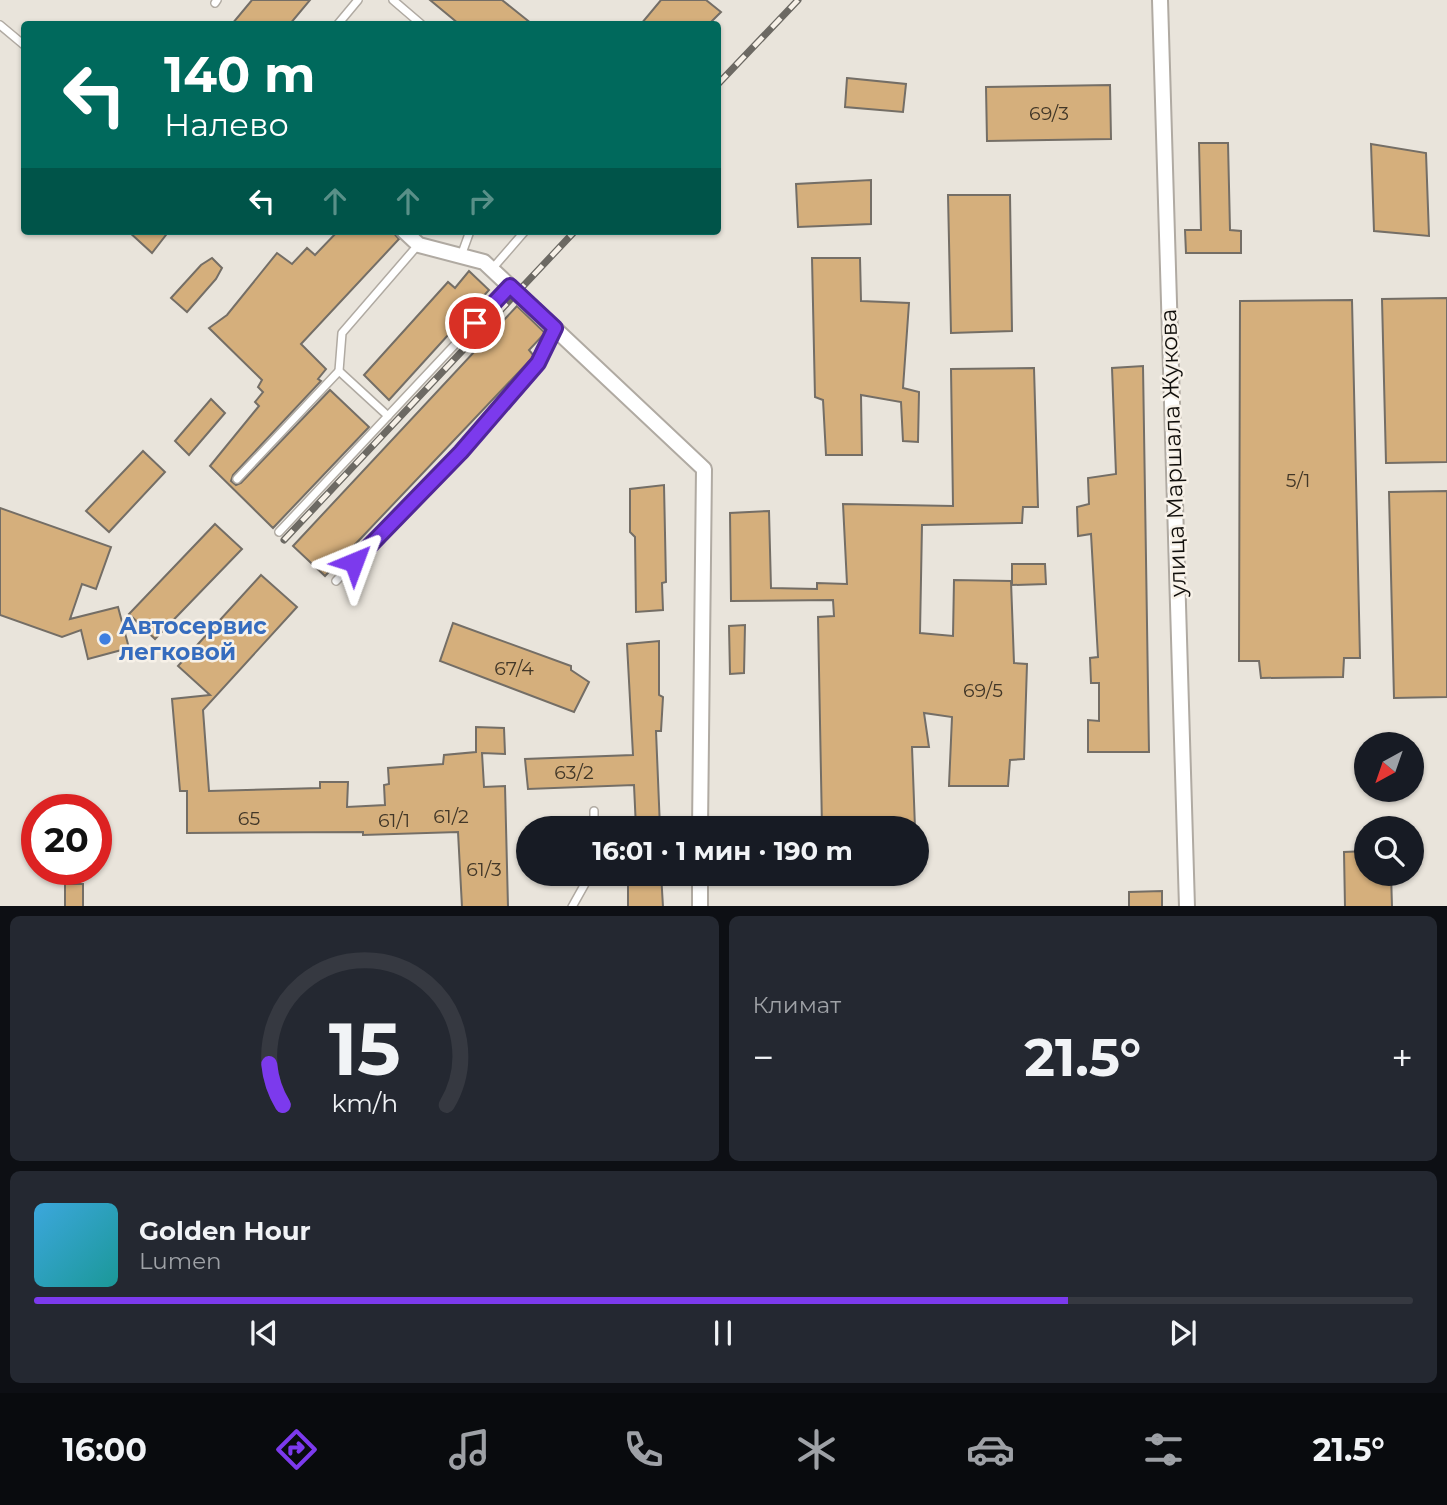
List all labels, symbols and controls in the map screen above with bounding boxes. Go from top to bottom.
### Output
text: 140 m [164,45,316,104]
icon: left [49,49,140,140]
house number: 69/3 [1029,102,1069,125]
text: Налево [164,105,289,144]
icon: left [243,182,281,220]
icon: ahead [316,182,354,220]
icon: ahead [389,182,427,220]
icon: right [462,182,500,220]
pin [445,293,505,353]
icon: arrive [456,304,494,342]
street label: улица Маршала Жукова [1154,308,1192,599]
house number: 5/1 [1286,469,1310,492]
position arrow [317,525,391,599]
place label: Автосервис легковой [119,612,267,666]
marker: Автосервис легковой [97,631,113,647]
house number: 67/4 [494,657,534,680]
house number: 69/5 [963,679,1003,702]
north arrow [1354,732,1424,802]
map controls [1354,732,1424,886]
house number: 63/2 [554,761,594,784]
speed limit sign: 20 [21,794,112,885]
house number: 61/2 [433,805,469,828]
house number: 65 [238,807,260,830]
house number: 61/1 [378,809,410,832]
button: search [1354,816,1424,886]
text: 16:01 · 1 мин · 190 m [592,835,853,867]
house number: 61/3 [466,858,502,881]
text: Климат [753,991,841,1019]
text: 15 [328,1005,400,1093]
text: 21.5° [1024,1026,1141,1089]
text: − [753,1034,774,1081]
text: + [1391,1034,1413,1081]
text: km/h [331,1087,398,1117]
text: Golden Hour [139,1215,311,1247]
text: Lumen [139,1247,222,1275]
icon: previous [245,1314,283,1352]
icon: pause [704,1314,742,1352]
icon: next [1164,1314,1202,1352]
icon: directions [272,1425,321,1474]
icon: music [445,1425,494,1474]
icon: phone [619,1425,668,1474]
icon: climate [792,1425,841,1474]
icon: car [966,1425,1015,1474]
icon: filters [1139,1425,1188,1474]
text: 16:00 [62,1430,147,1469]
text: 21.5° [1313,1430,1385,1469]

